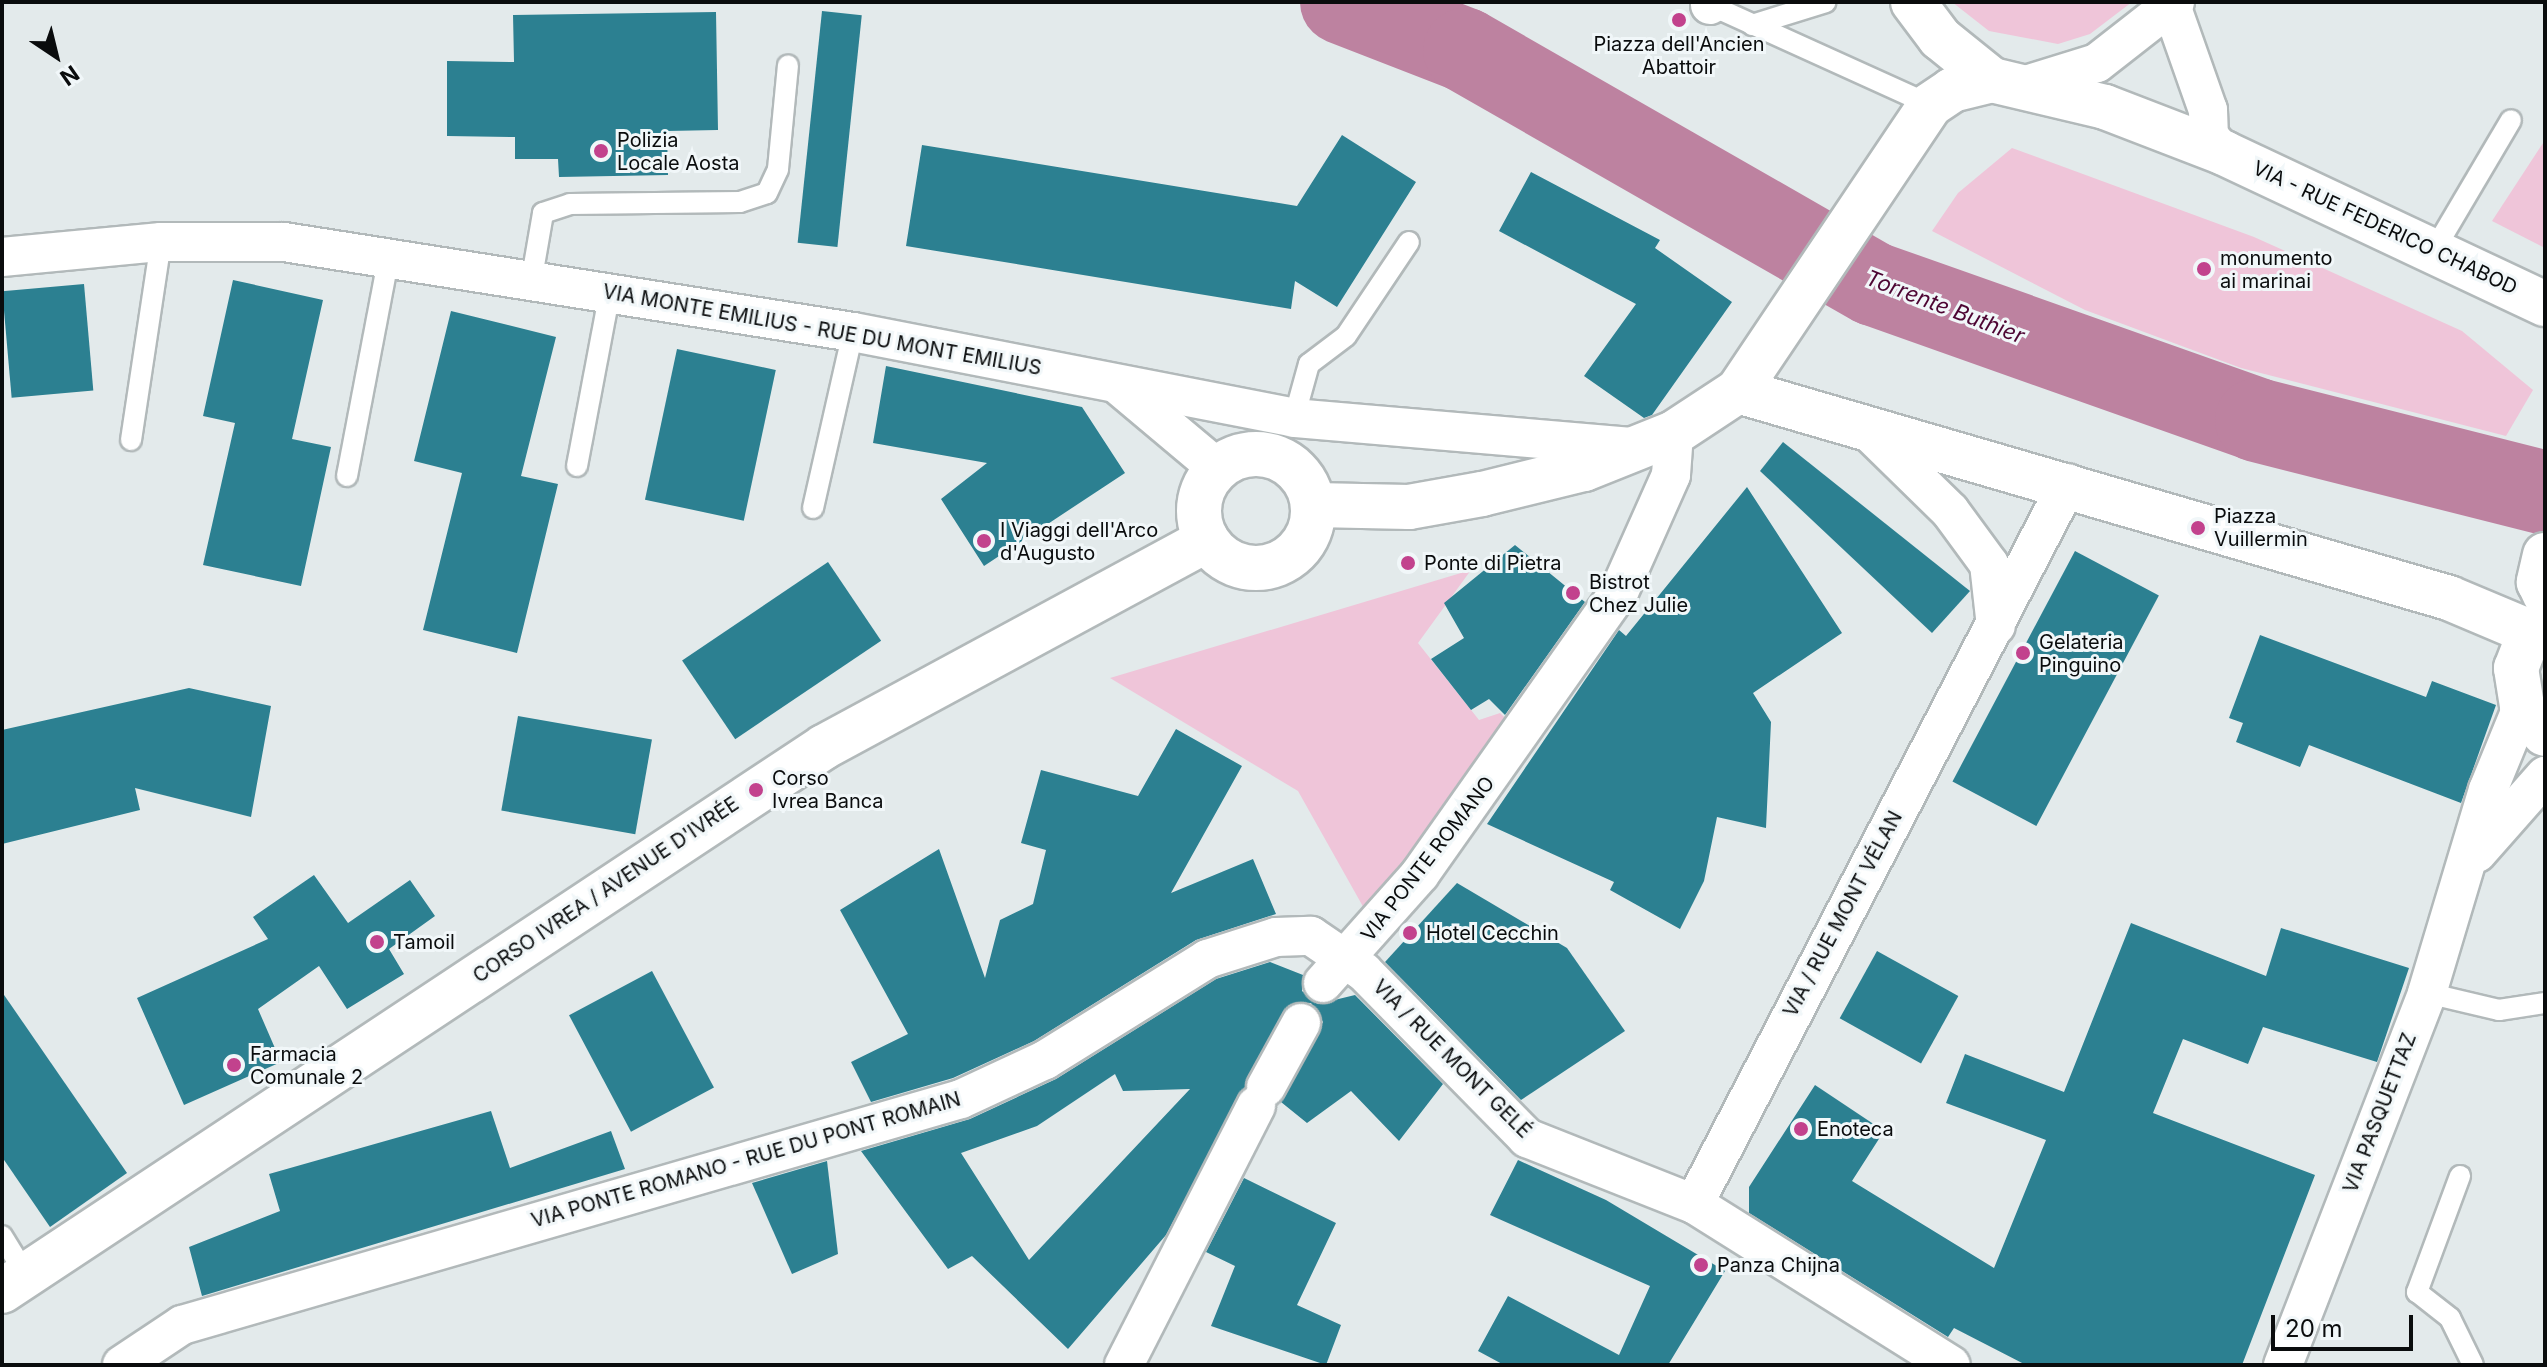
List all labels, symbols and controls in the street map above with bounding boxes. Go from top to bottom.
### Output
marker: Piazza dell'Ancien Abattoir [1670,11,1688,29]
north arrow [16,16,96,96]
place label: Piazza dell'Ancien Abattoir [1593,32,1765,79]
text: N [55,60,84,91]
place label: Polizia Locale Aosta [617,128,740,175]
marker: Polizia Locale Aosta [592,142,610,160]
street label: VIA - RUE FEDERICO CHABOD [2249,156,2521,300]
place label: monumento ai marinai [2220,246,2332,293]
marker: monumento ai marinai [2195,260,2213,278]
water label: Torrente Buthier [1862,265,2028,349]
street label: VIA MONTE EMILIUS - RUE DU MONT EMILIUS [601,280,1043,380]
place label: Piazza Vuillermin [2214,504,2308,551]
place label: I Viaggi dell'Arco d'Augusto [1000,518,1158,565]
marker: Piazza Vuillermin [2189,519,2207,537]
marker: I Viaggi dell'Arco d'Augusto [975,532,993,550]
place label: Ponte di Pietra [1424,551,1561,575]
marker: Ponte di Pietra [1399,554,1417,572]
place label: Bistrot Chez Julie [1589,570,1688,617]
marker: Bistrot Chez Julie [1564,584,1582,602]
place label: Gelateria Pinguino [2039,630,2124,677]
marker: Gelateria Pinguino [2014,644,2032,662]
place label: Corso Ivrea Banca [772,766,884,813]
street label: VIA PONTE ROMANO [1356,772,1500,946]
marker: Corso Ivrea Banca [747,781,765,799]
street label: CORSO IVREA / AVENUE D'IVRÉE [469,792,743,988]
street label: VIA / RUE MONT VÉLAN [1778,807,1908,1021]
place label: Hotel Cecchin [1426,921,1559,945]
marker: Hotel Cecchin [1401,924,1419,942]
place label: Tamoil [393,930,455,954]
marker: Tamoil [368,933,386,951]
street label: VIA / RUE MONT GELÉ [1368,975,1536,1143]
street label: VIA PASQUETTAZ [2338,1030,2422,1196]
place label: Farmacia Comunale 2 [250,1042,363,1089]
marker: Farmacia Comunale 2 [225,1056,243,1074]
street label: VIA PONTE ROMANO - RUE DU PONT ROMAIN [529,1087,963,1233]
place label: Enoteca [1817,1117,1894,1141]
marker: Enoteca [1792,1120,1810,1138]
place label: Panza Chijna [1717,1253,1840,1277]
marker: Panza Chijna [1692,1256,1710,1274]
scale bar [2275,1299,2417,1349]
text: 20 m [2285,1314,2343,1343]

